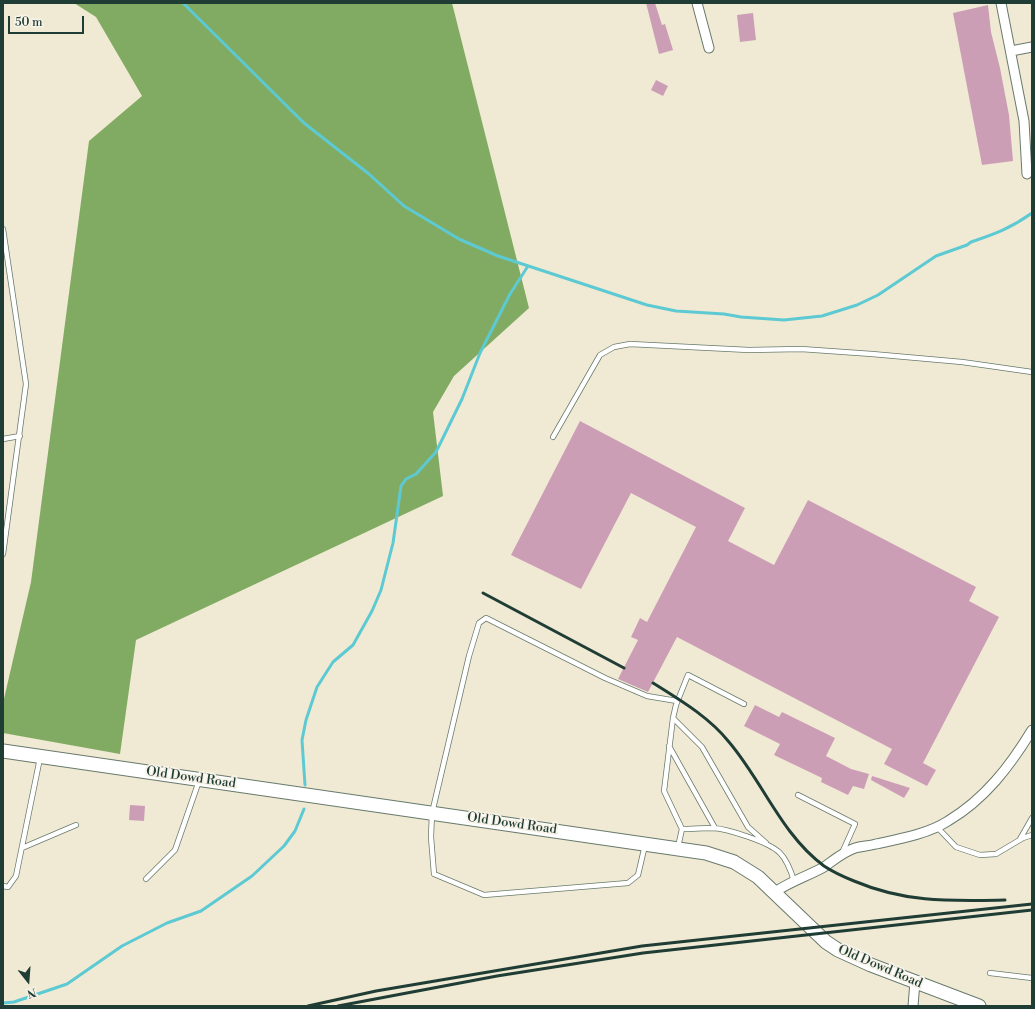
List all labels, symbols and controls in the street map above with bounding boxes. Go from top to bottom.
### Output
scale bar [10,8,86,34]
text: 50 m [15,15,43,30]
street label: Old Dowd Road [145,764,237,792]
street label: Old Dowd Road [466,810,558,838]
street label: Old Dowd Road [835,942,925,992]
north arrow [8,961,48,1001]
text: N [25,985,38,1000]

